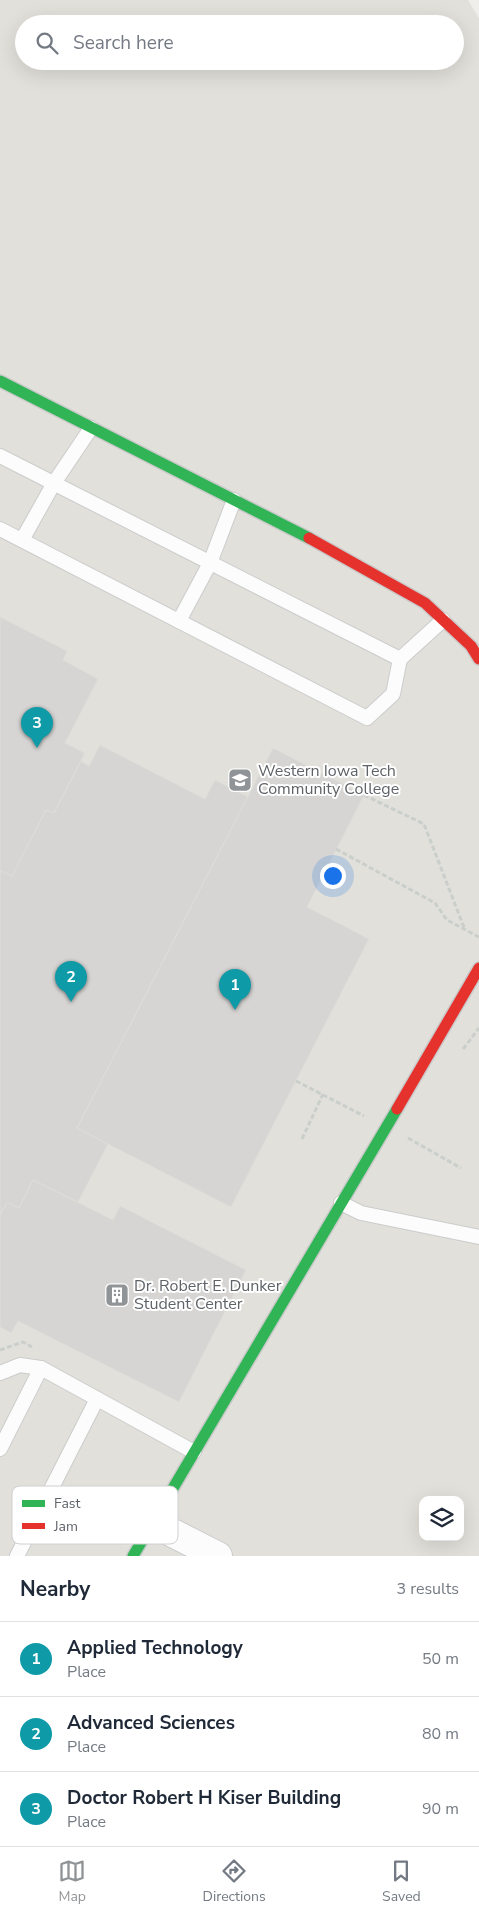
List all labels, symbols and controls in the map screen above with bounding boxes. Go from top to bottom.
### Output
search box [15,15,464,70]
icon: search [33,29,61,57]
text: Search here [73,30,174,56]
pin: 3 [21,707,53,748]
place label: Western Iowa Tech Community College [258,760,399,800]
school or university icon: Western Iowa Tech Community College [227,767,253,793]
your location [320,863,346,889]
pin: 2 [55,961,87,1002]
pin: 1 [219,969,251,1010]
place label: Dr. Robert E. Dunker Student Center [134,1275,282,1315]
building icon: Dr. Robert E. Dunker Student Center [104,1282,130,1308]
legend [12,1486,178,1544]
text: Fast [54,1494,80,1513]
map controls [419,1496,464,1541]
button: layers [419,1496,464,1541]
text: Jam [53,1517,78,1536]
text: Nearby [20,1575,90,1603]
text: 3 results [397,1578,459,1600]
text: Applied Technology [67,1635,243,1661]
text: 1 [31,1648,41,1670]
text: 50 m [422,1648,459,1670]
text: Place [67,1661,106,1683]
text: Advanced Sciences [67,1710,235,1736]
text: 2 [31,1723,41,1745]
text: 80 m [422,1723,459,1745]
text: Place [67,1736,106,1758]
text: Doctor Robert H Kiser Building [67,1785,341,1811]
text: 3 [31,1798,41,1820]
text: 90 m [422,1798,459,1820]
text: Place [67,1811,106,1833]
tab: Map [58,1857,86,1906]
tab: Directions [203,1857,266,1906]
tab: Saved [382,1857,421,1906]

